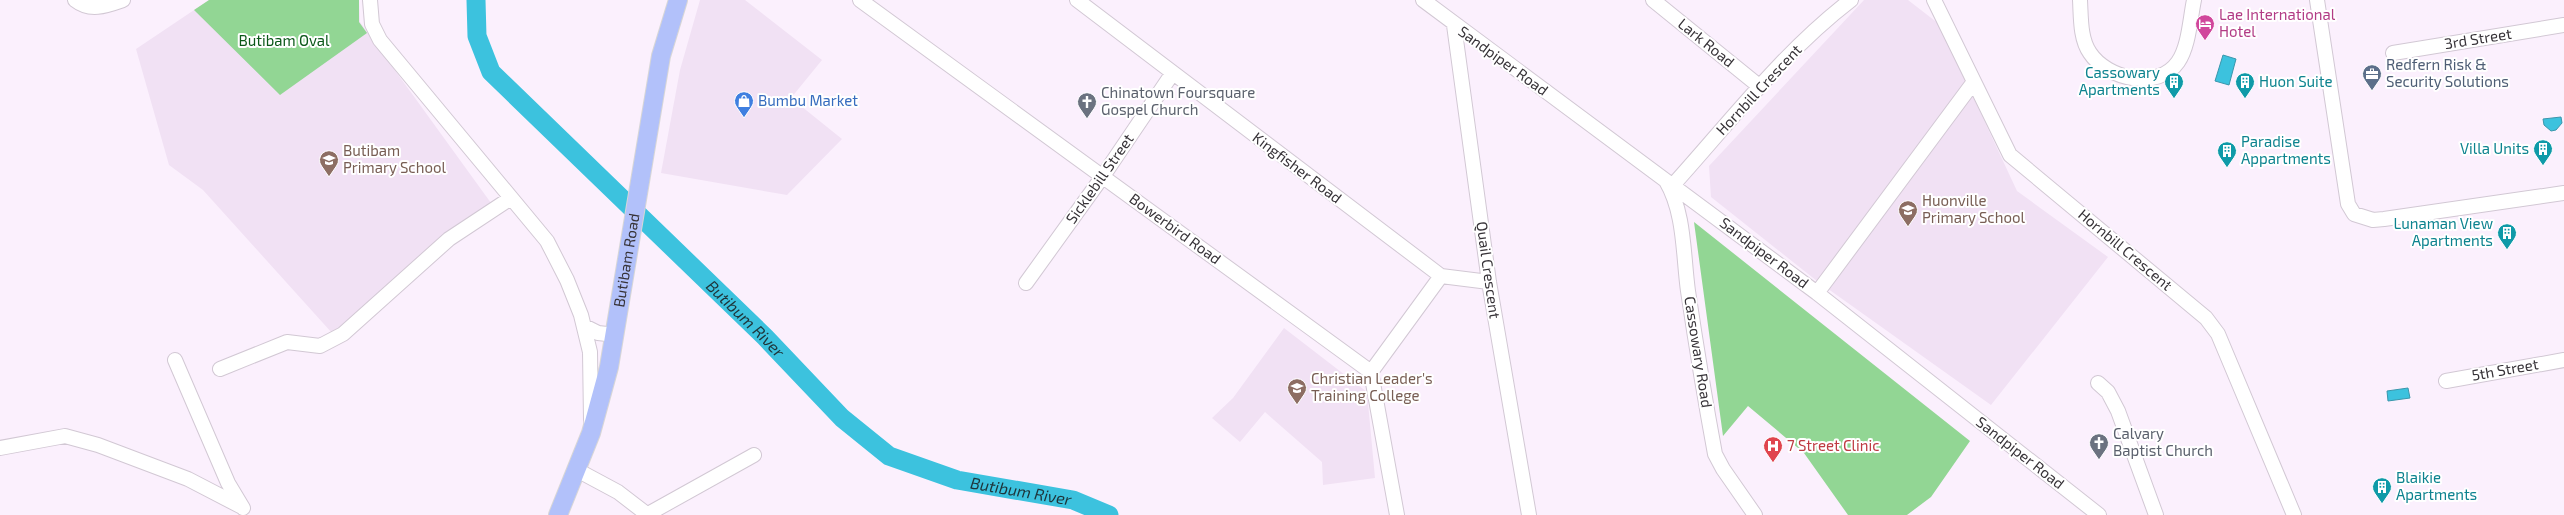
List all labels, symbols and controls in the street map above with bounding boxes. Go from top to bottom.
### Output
place label: Lae International Hotel [2219,5,2336,40]
hotel icon: Lae International Hotel [2194,13,2216,41]
street label: Lark Road [1675,14,1738,70]
street label: Sandpiper Road [1455,22,1552,99]
street label: 3rd Street [2443,24,2513,52]
park label: Butibam Oval [238,31,330,49]
street label: Hornbill Crescent [1712,40,1805,138]
place label: Redfern Risk & Security Solutions [2386,55,2509,90]
place label: Cassowary Apartments [2079,63,2160,98]
office icon: Redfern Risk & Security Solutions [2361,63,2383,91]
building icon: Cassowary Apartments [2163,71,2185,99]
building icon: Huon Suite [2234,71,2256,99]
place label: Huon Suite [2259,72,2333,90]
place label: Chinatown Foursquare Gospel Church [1101,83,1255,118]
shop icon: Bumbu Market [733,90,755,118]
place label: Bumbu Market [758,91,858,109]
church icon: Chinatown Foursquare Gospel Church [1076,91,1098,119]
street label: Kingfisher Road [1250,128,1346,207]
street label: Sicklebill Street [1062,130,1137,227]
place label: Paradise Appartments [2241,132,2331,167]
building icon: Villa Units [2532,138,2554,166]
place label: Villa Units [2460,139,2529,157]
building icon: Paradise Appartments [2216,140,2238,168]
place label: Butibam Primary School [343,141,446,176]
school or university icon: Butibam Primary School [318,149,340,177]
street label: Bowerbird Road [1126,189,1225,267]
place label: Huonville Primary School [1922,191,2025,226]
school or university icon: Huonville Primary School [1897,199,1919,227]
street label: Hornbill Crescent [2075,205,2177,294]
street label: Butibam Road [609,212,643,309]
street label: Sandpiper Road [1717,213,1813,292]
place label: Lunaman View Apartments [2393,214,2493,249]
street label: Quail Crescent [1472,220,1505,320]
building icon: Lunaman View Apartments [2496,222,2518,250]
water label: Butibum River [703,276,789,361]
street label: Cassowary Road [1681,295,1717,409]
street label: 5th Street [2470,354,2540,384]
place label: Christian Leader's Training College [1311,369,1433,404]
school or university icon: Christian Leader's Training College [1286,377,1308,405]
street label: Sandpiper Road [1973,412,2068,492]
place label: Calvary Baptist Church [2113,424,2213,459]
church icon: Calvary Baptist Church [2088,432,2110,460]
hospital icon: 7 Street Clinic [1762,435,1784,463]
place label: 7 Street Clinic [1787,436,1880,454]
place label: Blaikie Apartments [2396,468,2477,503]
water label: Butibum River [969,472,1074,509]
building icon: Blaikie Apartments [2371,476,2393,504]

